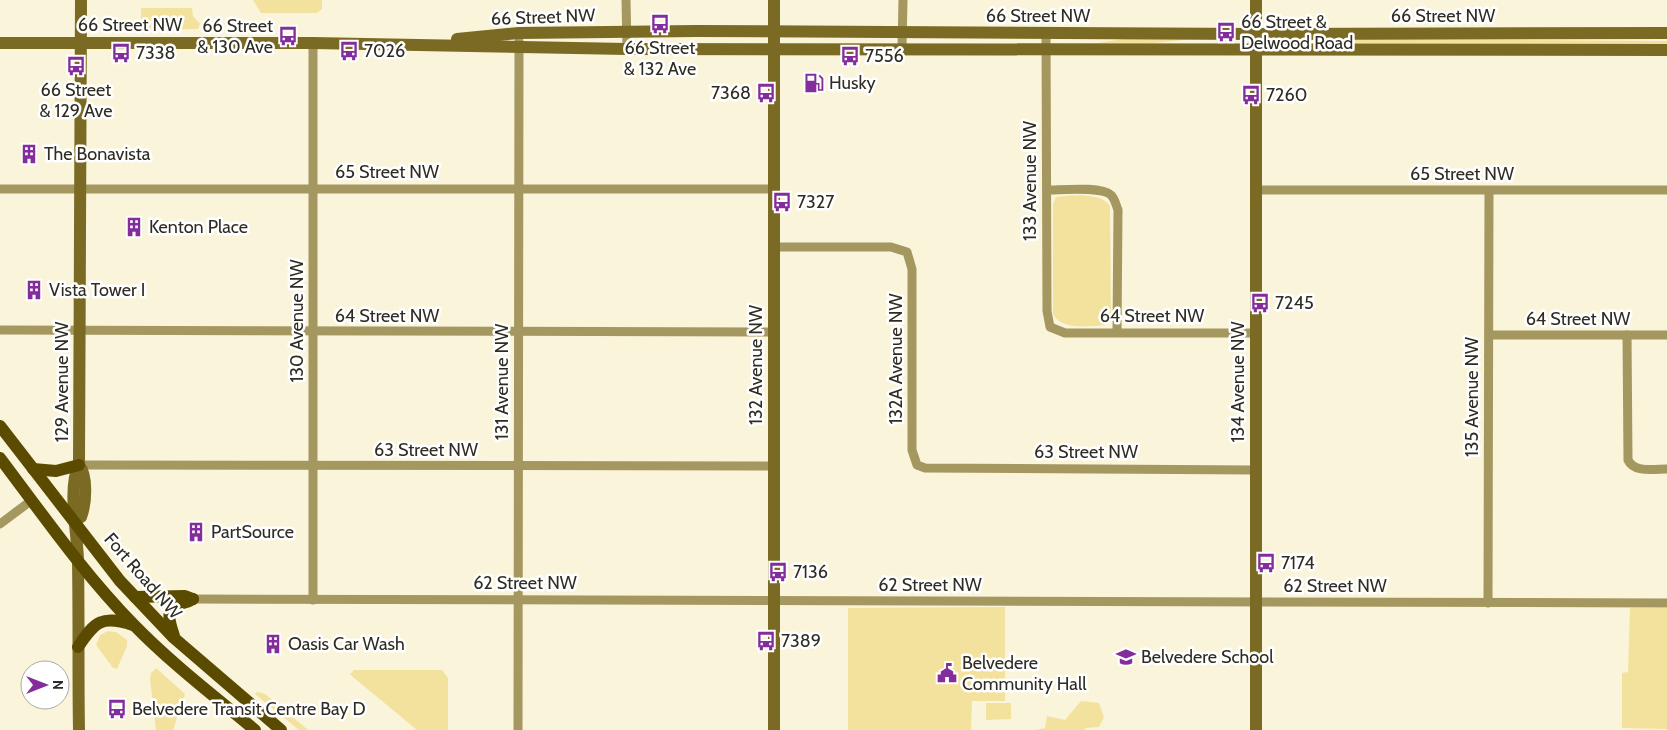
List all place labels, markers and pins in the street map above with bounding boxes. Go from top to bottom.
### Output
place label: 66 Street & Delwood Road [1241,11,1353,54]
bus stop icon: 66 Street & 132 Ave [649,13,671,35]
place label: 66 Street & 130 Ave [197,15,273,58]
bus stop icon: 66 Street & Delwood Road [1215,21,1237,43]
bus stop icon: 66 Street & 130 Ave [277,25,299,47]
place label: 66 Street & 132 Ave [624,37,696,80]
bus stop icon: 7026 [338,40,360,62]
place label: 7026 [364,40,405,62]
bus stop icon: 7338 [110,42,132,64]
place label: 7338 [136,42,175,64]
bus stop icon: 7556 [839,45,861,67]
place label: 7556 [865,45,904,67]
bus stop icon: 66 Street & 129 Ave [65,55,87,77]
fuel station icon: Husky [803,72,825,94]
place label: Husky [829,72,876,94]
place label: 66 Street & 129 Ave [40,79,113,122]
place label: 7368 [711,82,751,104]
bus stop icon: 7368 [755,82,777,104]
bus stop icon: 7260 [1240,84,1262,106]
place label: 7260 [1266,84,1307,106]
building icon: The Bonavista [18,143,40,165]
place label: The Bonavista [44,143,151,165]
bus stop icon: 7327 [771,191,793,213]
place label: 7327 [797,191,834,213]
building icon: Kenton Place [123,216,145,238]
place label: Kenton Place [149,216,248,238]
building icon: Vista Tower I [23,279,45,301]
place label: Vista Tower I [49,279,145,301]
bus stop icon: 7245 [1249,292,1271,314]
place label: 7245 [1275,292,1314,314]
building icon: PartSource [185,521,207,543]
place label: PartSource [211,521,294,543]
bus stop icon: 7174 [1255,552,1277,574]
place label: 7174 [1281,552,1315,574]
bus stop icon: 7136 [767,561,789,583]
place label: 7136 [793,561,828,583]
bus stop icon: 7389 [755,630,777,652]
place label: 7389 [781,630,821,652]
building icon: Oasis Car Wash [262,633,284,655]
place label: Oasis Car Wash [288,633,405,655]
school or university icon: Belvedere School [1115,646,1137,668]
place label: Belvedere School [1141,646,1274,668]
place label: Belvedere Community Hall [962,652,1087,695]
public building icon: Belvedere Community Hall [936,662,958,684]
bus stop icon: Belvedere Transit Centre Bay D [106,698,128,720]
place label: Belvedere Transit Centre Bay D [132,698,366,720]

